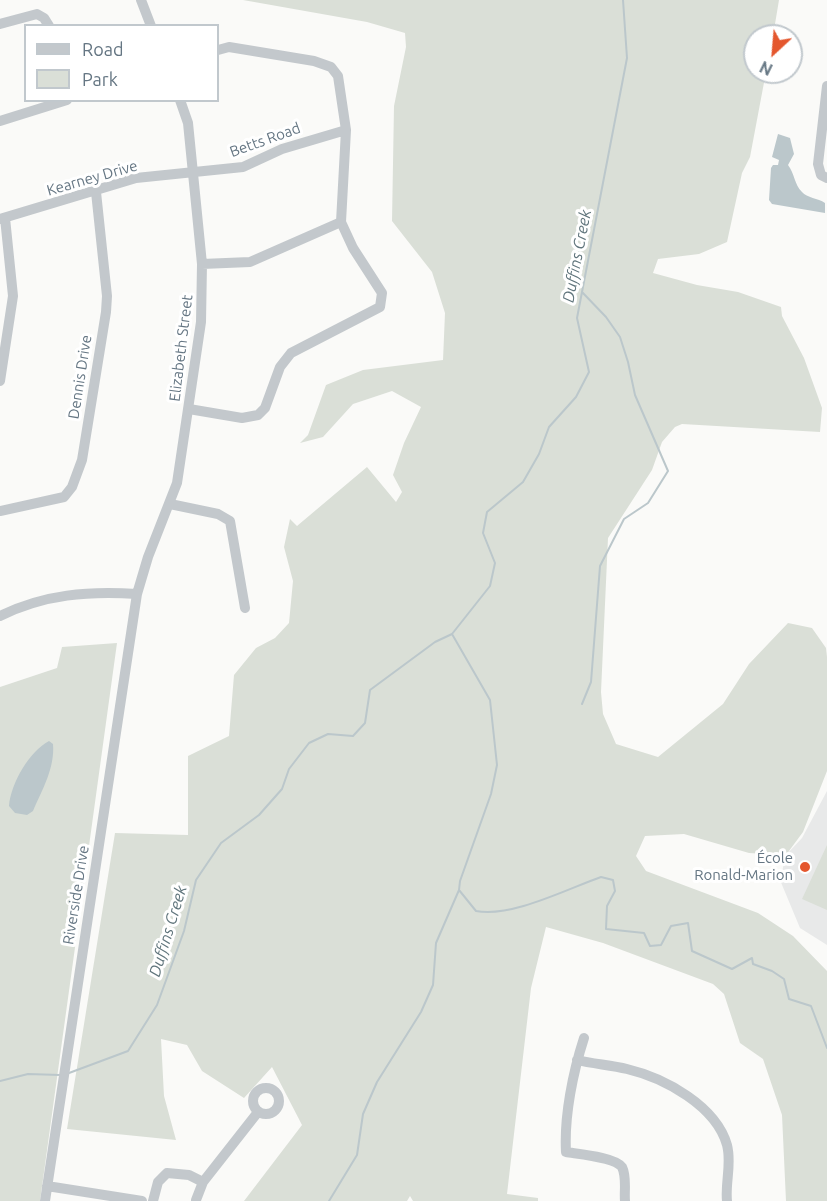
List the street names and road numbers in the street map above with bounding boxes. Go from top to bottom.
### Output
street label: Betts Road [227,119,303,161]
street label: Kearney Drive [45,156,139,200]
street label: Elizabeth Street [166,294,196,402]
street label: Dennis Drive [64,334,96,420]
street label: Riverside Drive [59,844,93,946]

